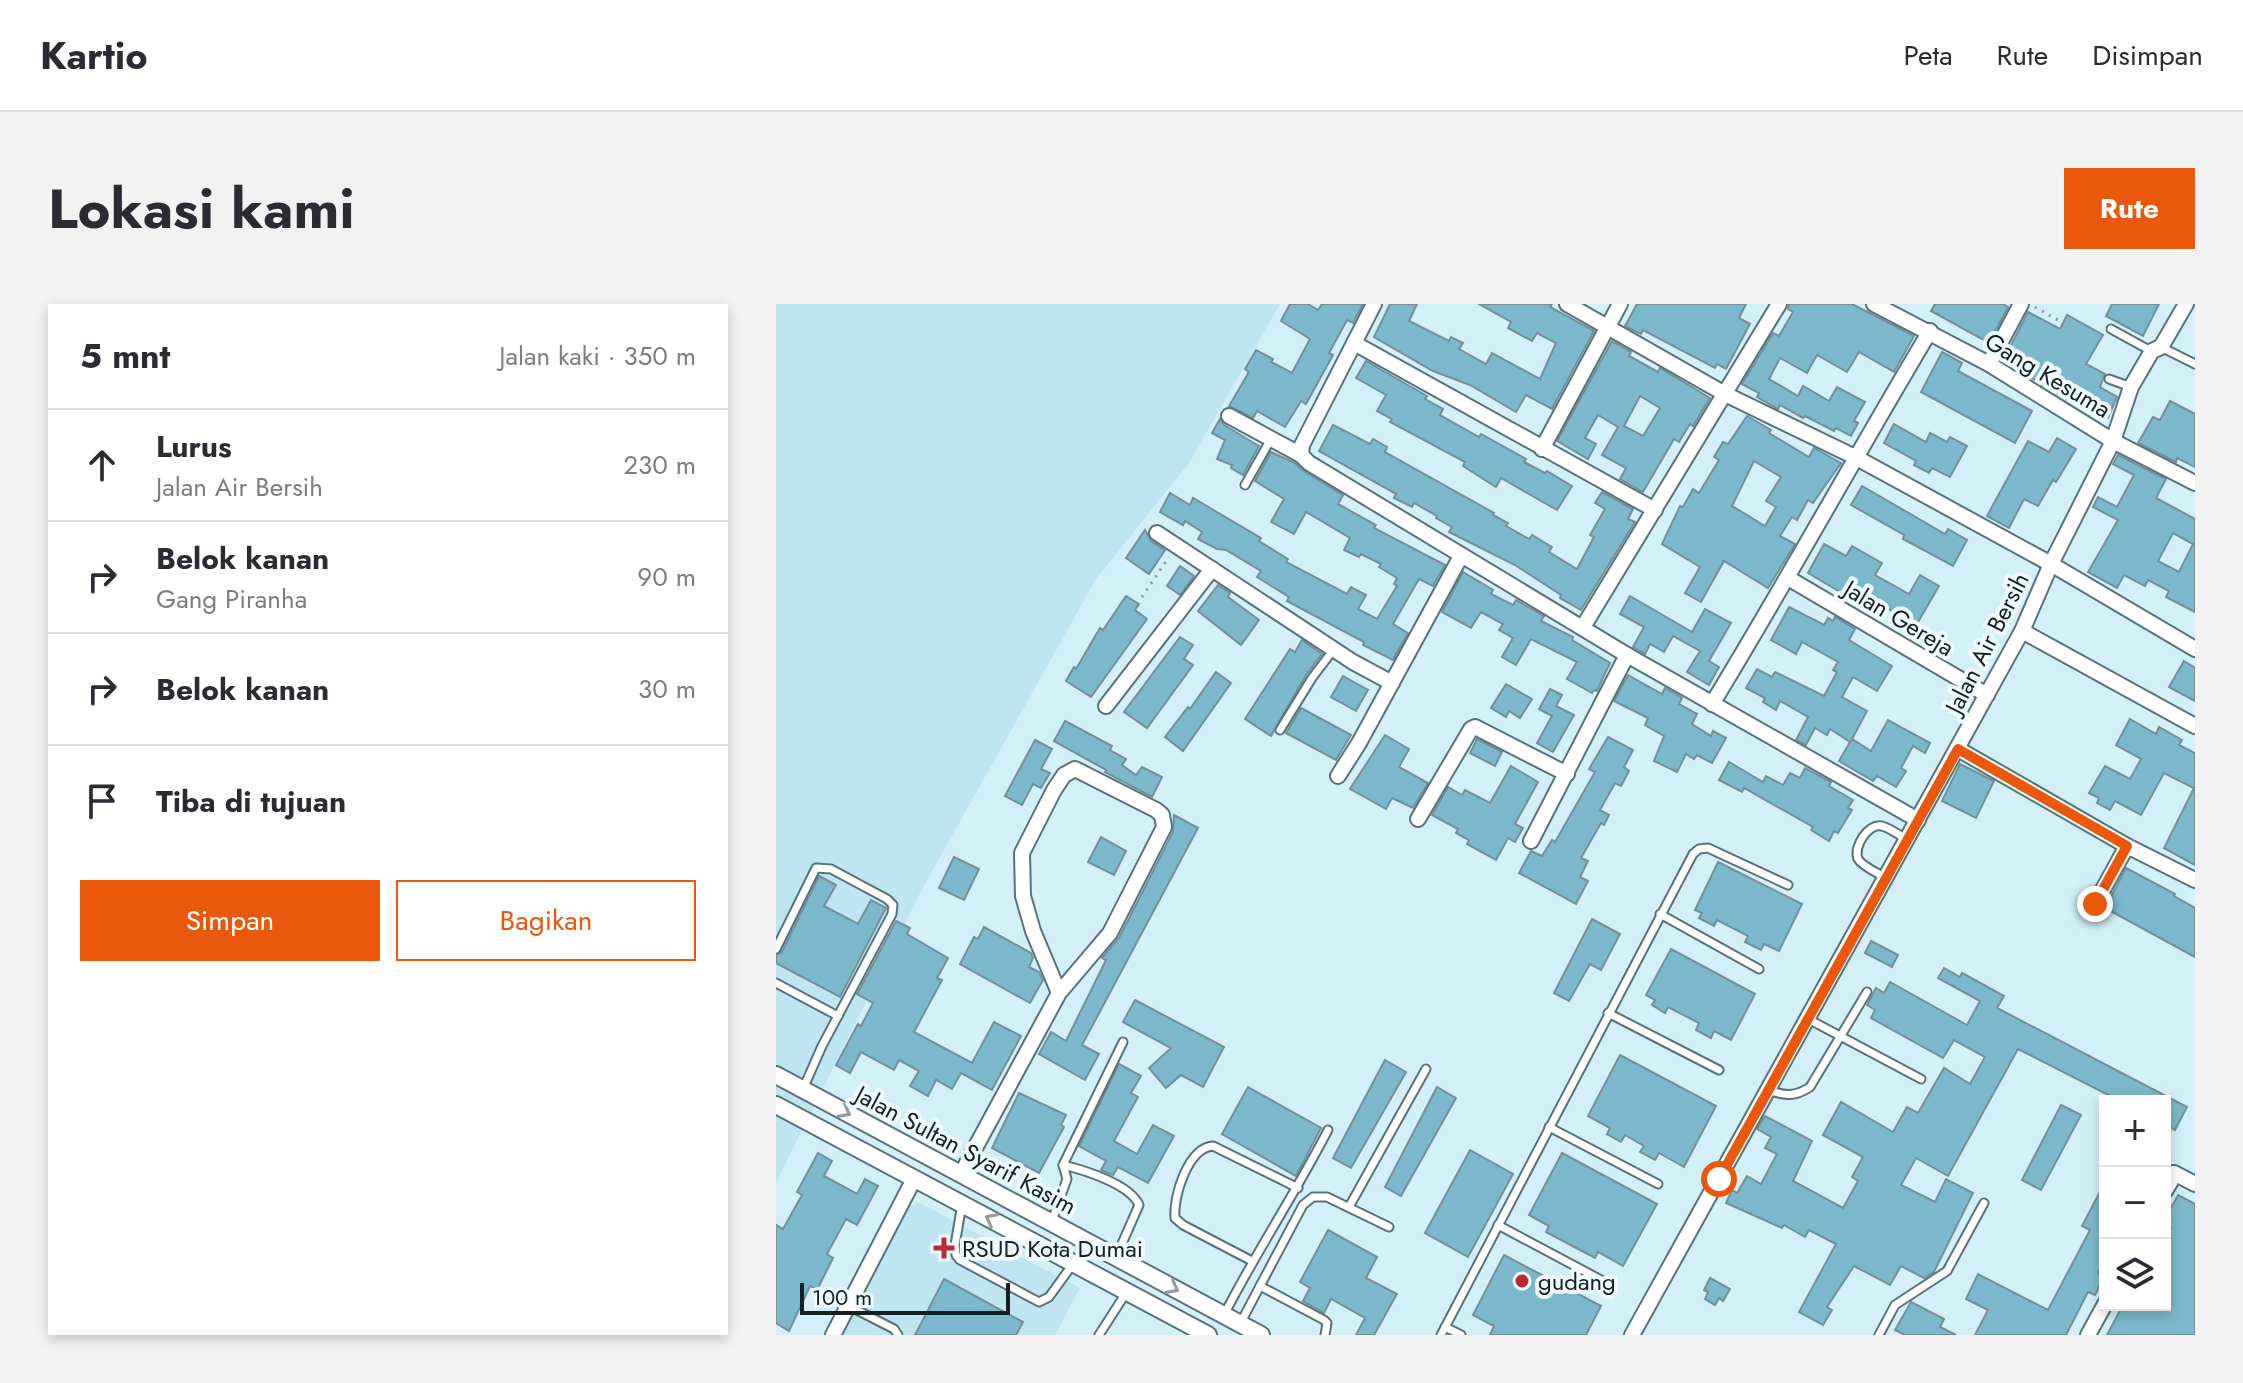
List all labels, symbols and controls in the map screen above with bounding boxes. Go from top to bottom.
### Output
text: Kartio [40,28,148,83]
text: Peta [1903,35,1953,76]
text: Rute [1997,35,2048,76]
text: Disimpan [2092,35,2203,76]
text: Lokasi kami [48,168,355,249]
button: Rute [2064,168,2195,249]
street label: Gang Kesuma [1978,324,2118,426]
text: 5 mnt [80,332,170,381]
text: Jalan kaki · 350 m [499,337,696,375]
text: Lurus [156,425,232,468]
icon: ahead [80,443,124,487]
text: 230 m [623,446,696,484]
text: Jalan Air Bersih [156,468,323,506]
text: Belok kanan [156,537,329,580]
icon: right [80,555,124,599]
text: 90 m [637,558,696,596]
street label: Jalan Air Bersih [1935,566,2038,722]
street label: Jalan Gereja [1835,570,1961,665]
text: Gang Piranha [156,580,307,618]
icon: right [80,667,124,711]
text: Belok kanan [156,668,329,711]
text: 30 m [638,670,696,708]
icon: arrive [80,779,124,823]
text: Tiba di tujuan [156,780,346,823]
button: Simpan [80,880,380,961]
button: Bagikan [396,880,696,961]
route end [2077,886,2113,922]
street label: Jalan Sultan Syarif Kasim [846,1075,1083,1223]
map controls [2099,1095,2171,1311]
button: + [2099,1095,2171,1167]
one-way arrow [836,1102,850,1118]
route start [1701,1161,1737,1197]
button: − [2099,1167,2171,1239]
one-way arrow [985,1213,1000,1228]
place label: RSUD Kota Dumai [962,1231,1143,1266]
marker: RSUD Kota Dumai [933,1237,955,1259]
button: layers [2099,1239,2171,1311]
place label: gudang [1538,1264,1616,1299]
marker: gudang [1513,1272,1531,1290]
one-way arrow [1164,1278,1179,1293]
scale bar [800,1279,1010,1315]
text: 100 m [812,1281,872,1313]

